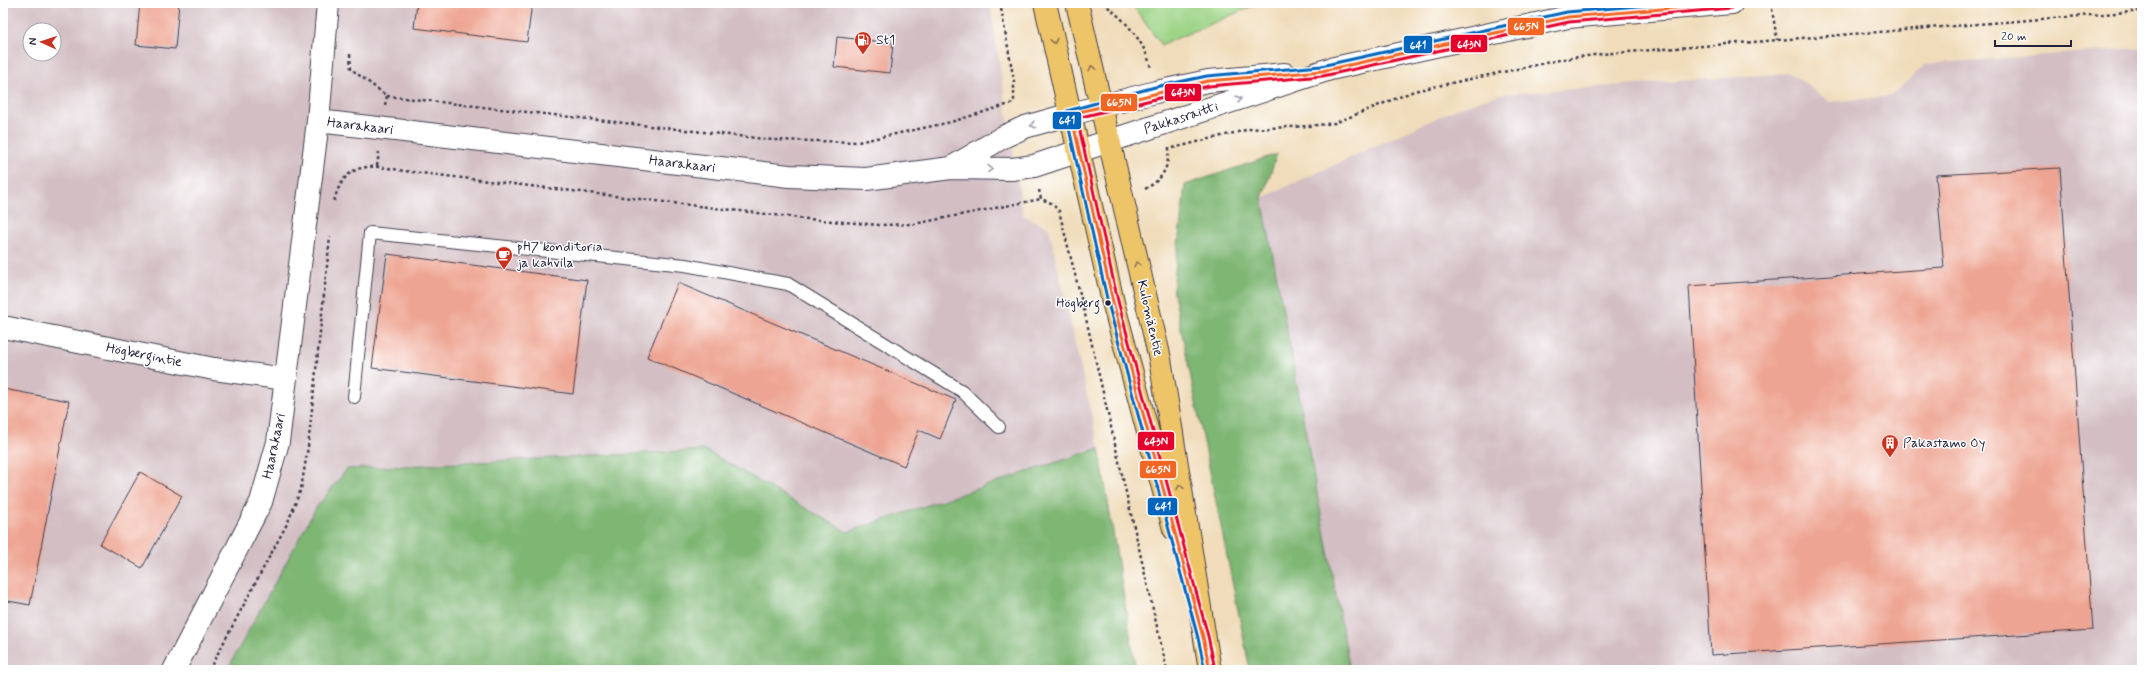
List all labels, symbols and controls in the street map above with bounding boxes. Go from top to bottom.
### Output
line badge: 665N [1507,17,1545,36]
text: 665N [1513,20,1539,34]
north arrow [22,22,62,62]
scale bar [1995,22,2071,48]
text: 20 m [2001,29,2027,45]
fuel station icon: St1 [853,30,873,55]
place label: St1 [876,31,895,49]
line badge: 643N [1450,34,1488,53]
line badge: 641 [1403,35,1433,54]
text: N [26,38,40,46]
one-way arrow [1049,38,1057,44]
text: 643N [1457,38,1481,52]
text: 641 [1410,39,1426,53]
one-way arrow [1088,65,1097,72]
line badge: 643N [1164,83,1202,102]
text: 643N [1171,86,1195,100]
line badge: 665N [1100,93,1138,112]
one-way arrow [1235,95,1242,104]
text: 665N [1106,96,1132,110]
street label: Pakkasraitti [1141,97,1221,139]
line badge: 641 [1052,111,1082,130]
street label: Haarakaari [326,113,394,139]
text: 641 [1059,114,1075,128]
one-way arrow [1030,120,1037,129]
street label: Haarakaari [648,151,716,177]
one-way arrow [987,165,993,173]
place label: pH7 konditoria ja kahvila [516,238,603,272]
cafe icon: pH7 konditoria ja kahvila [494,245,514,270]
one-way arrow [1134,260,1142,267]
street label: Kulomäentie [1133,278,1168,358]
place label: Högberg [1056,295,1100,314]
marker: Högberg [1103,298,1113,308]
street label: Högbergintie [104,339,184,373]
street label: Haarakaari [258,412,290,480]
line badge: 643N [1137,431,1175,451]
building icon: Pakastamo Oy [1880,433,1900,458]
place label: Pakastamo Oy [1903,434,1985,452]
text: 643N [1144,435,1168,449]
line badge: 665N [1139,460,1177,479]
text: 665N [1145,463,1171,477]
one-way arrow [1176,484,1185,490]
line badge: 641 [1147,497,1178,516]
text: 641 [1155,500,1171,514]

